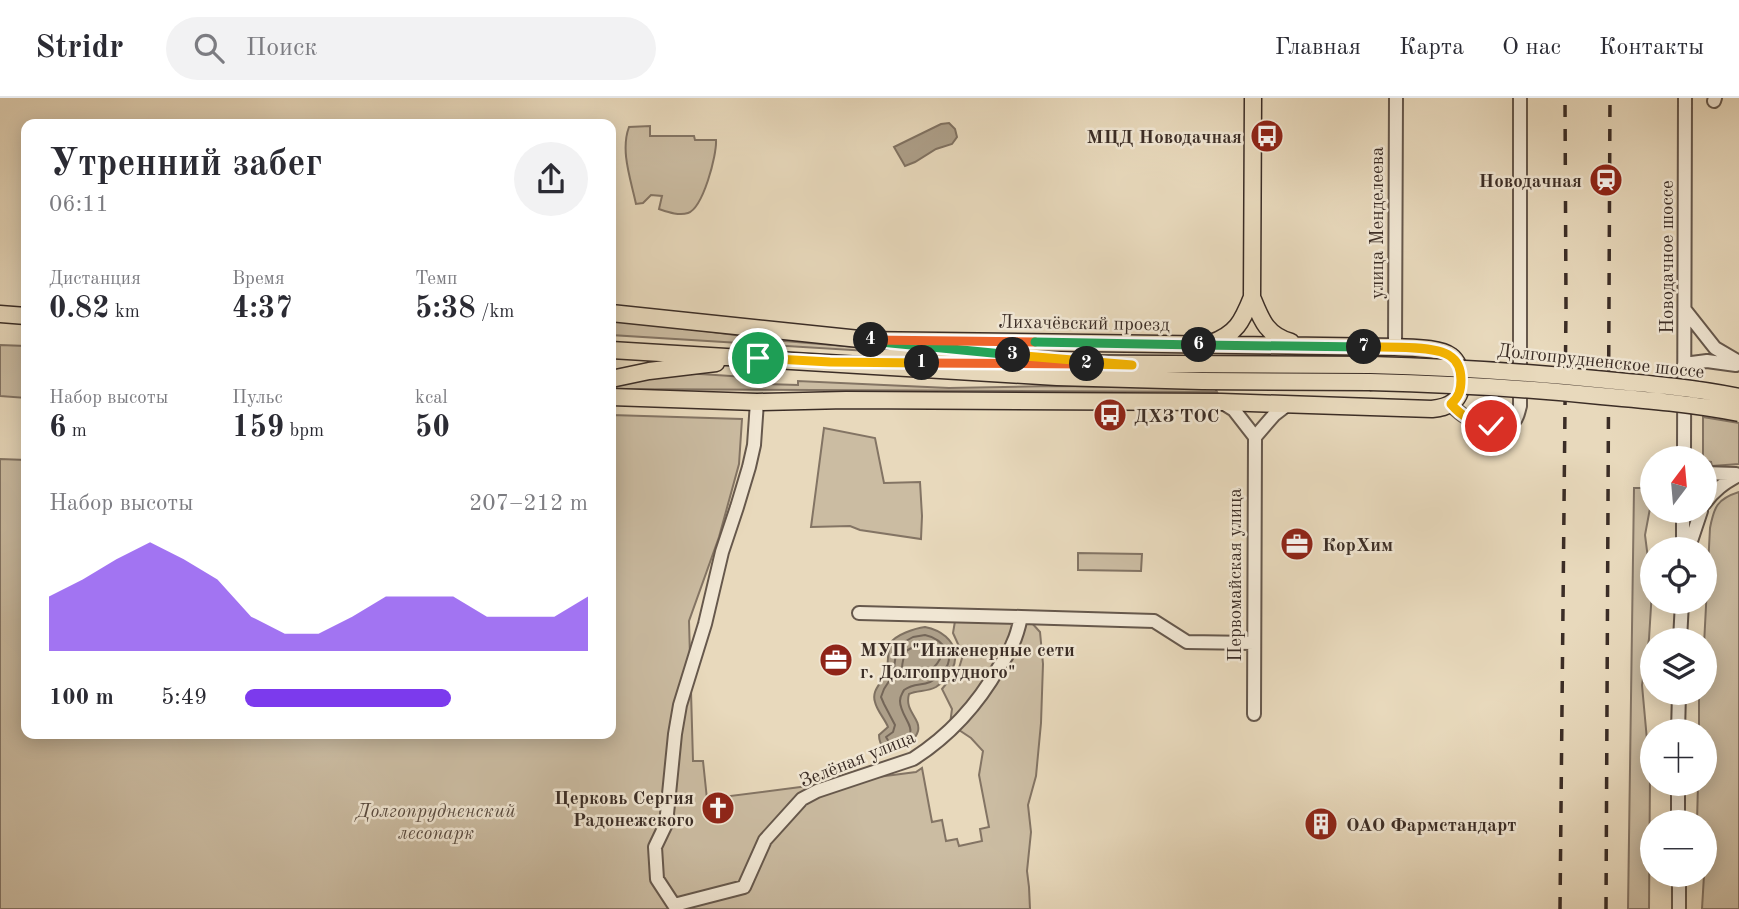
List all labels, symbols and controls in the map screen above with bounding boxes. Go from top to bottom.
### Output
search box [166,17,656,80]
icon: search [190,29,228,67]
text: Stridr [35,32,124,65]
text: Поиск [246,35,317,61]
text: Главная [1275,36,1361,60]
text: Карта [1399,36,1464,60]
text: О нас [1502,36,1561,60]
text: Контакты [1599,36,1704,60]
bus stop icon: МЦД Новодачная [1248,117,1286,155]
place label: МЦД Новодачная [1087,129,1242,148]
button: share [514,142,588,216]
text: Утренний забег [49,146,322,184]
street label: улица Менделеева [1369,146,1388,299]
station icon: Новодачная [1587,161,1625,199]
place label: Новодачная [1479,173,1582,192]
street label: Новодачное шоссе [1659,180,1678,334]
text: 06:11 [49,193,109,216]
text: Дистанция [49,270,141,289]
text: Время [232,270,285,289]
text: Темп [415,270,457,289]
text: 0.82 [49,294,110,324]
text: 4:37 [232,294,293,324]
text: 5:38 [415,294,476,324]
text: km [110,303,140,322]
text: /km [476,303,514,322]
street label: Лихачёвский проезд [998,314,1170,336]
pin: 4 [854,322,888,358]
pin [728,328,788,388]
pin: 6 [1182,328,1216,362]
text: 4 [865,330,876,349]
pin: 7 [1346,330,1382,364]
text: 6 [1193,335,1204,354]
text: 7 [1358,337,1369,356]
pin: 3 [996,338,1030,372]
icon: arrive [739,339,777,377]
street label: Долгопрудненское шоссе [1496,342,1705,383]
pin: 1 [904,345,940,380]
text: 3 [1007,345,1018,364]
pin: 2 [1070,346,1104,382]
text: 1 [916,353,927,372]
text: 2 [1081,354,1092,373]
text: Набор высоты [49,389,168,408]
text: Пульс [232,389,283,408]
text: kcal [415,389,448,408]
bus stop icon: ДХЗ ТОС [1091,396,1129,434]
pin [1461,396,1521,456]
icon: check [1472,407,1510,445]
place label: ДХЗ ТОС [1134,408,1219,427]
text: 6 [49,413,66,443]
text: 159 [232,413,284,443]
text: 50 [415,413,450,443]
text: m [66,422,87,441]
text: bpm [284,422,324,441]
north arrow [1640,446,1717,523]
map controls [1640,446,1717,887]
street label: Первомайская улица [1227,488,1246,662]
text: Набор высоты [49,492,193,515]
text: 207–212 m [469,492,588,515]
office icon: КорХим [1278,525,1316,563]
place label: КорХим [1322,537,1393,556]
button: locate [1640,537,1717,614]
button: layers [1640,628,1717,705]
office icon: МУП "Инженерные сети г. Долгопрудного" [817,641,855,679]
place label: МУП "Инженерные сети г. Долгопрудного" [860,642,1075,683]
text: 100 m [49,686,114,709]
text: 5:49 [161,686,207,709]
button: + [1640,719,1717,796]
street label: Зелёная улица [798,728,919,792]
church icon: Церковь Сергия Радонежского [699,789,737,827]
place label: Церковь Сергия Радонежского [554,790,694,831]
park label: Долгопрудненский лесопарк [353,803,516,844]
building icon: ОАО Фармстандарт [1302,805,1340,843]
button: − [1640,810,1717,887]
place label: ОАО Фармстандарт [1346,817,1516,836]

